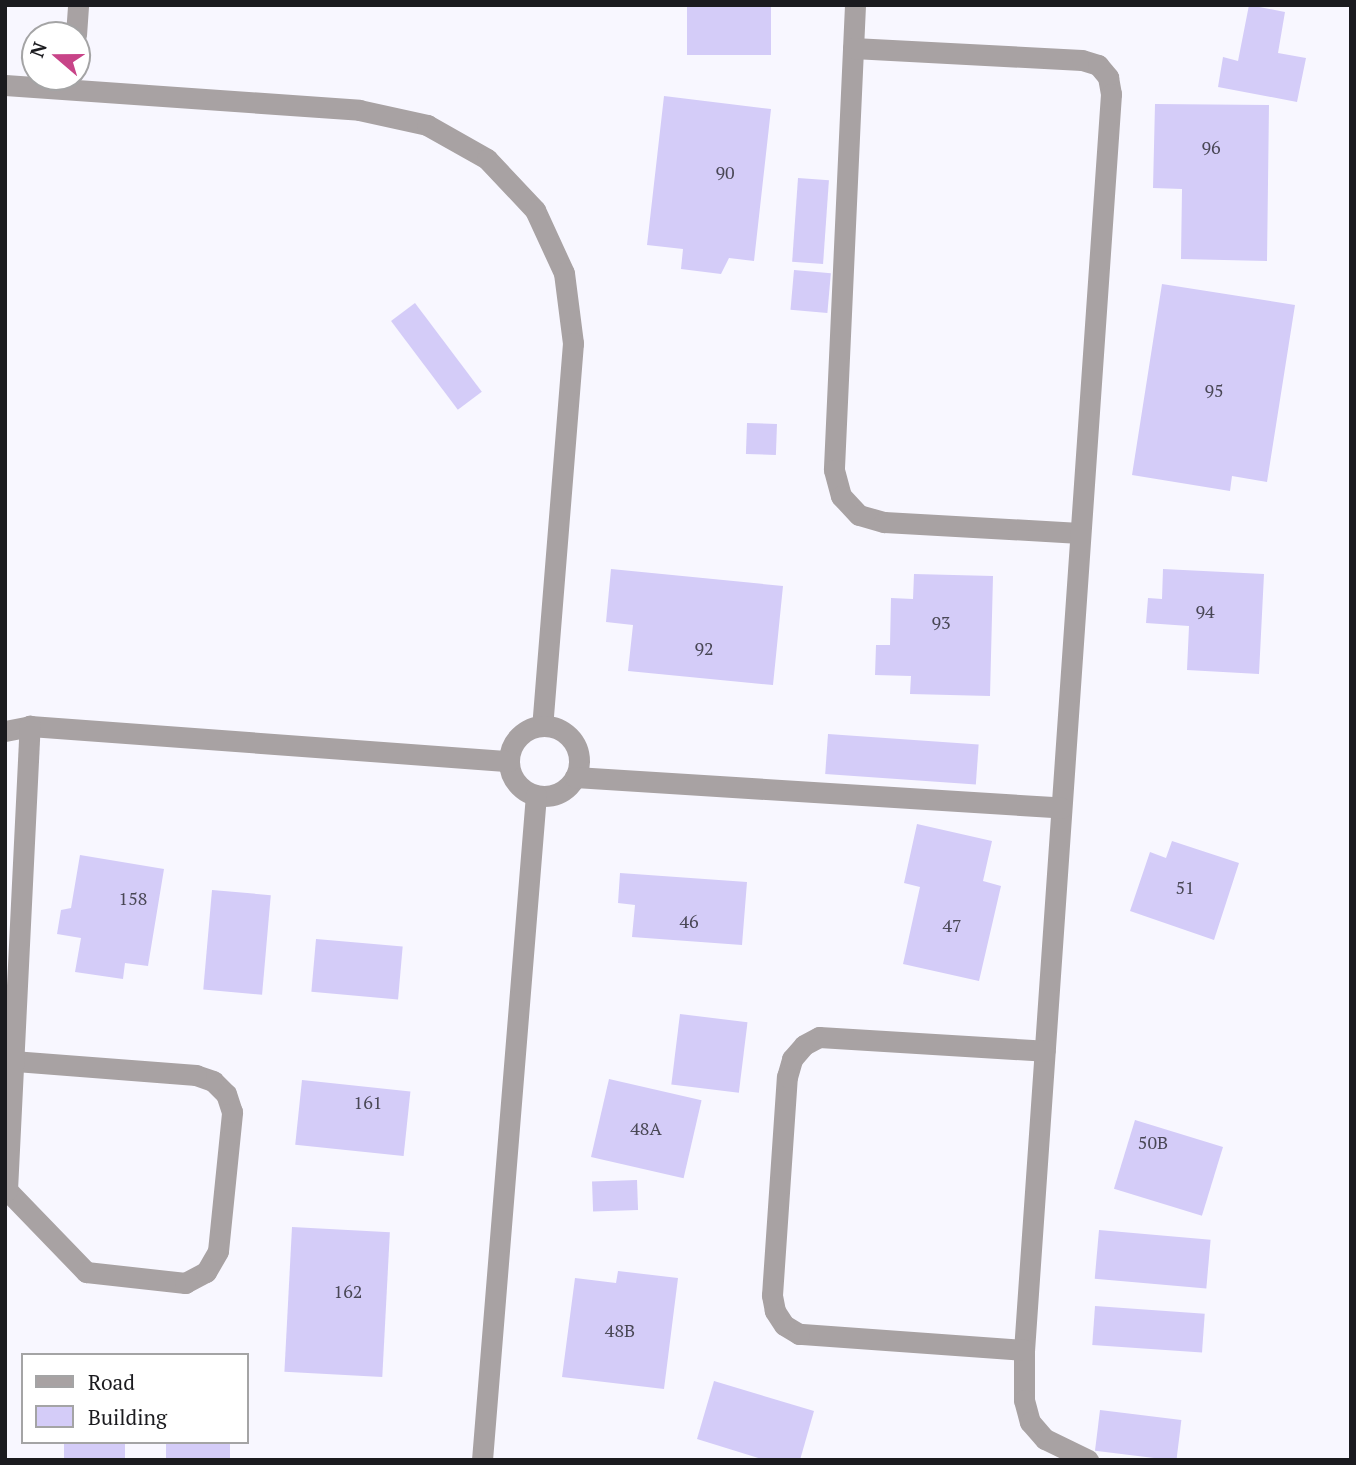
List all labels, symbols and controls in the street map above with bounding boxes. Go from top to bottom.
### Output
north arrow [21,21,91,91]
text: N [23,38,52,60]
house number: 96 [1201,136,1221,158]
house number: 90 [715,161,735,183]
house number: 95 [1204,379,1224,401]
house number: 94 [1195,600,1215,622]
house number: 93 [931,611,951,633]
house number: 92 [694,637,714,659]
house number: 51 [1175,876,1195,898]
house number: 158 [119,887,147,909]
house number: 46 [679,910,699,932]
house number: 47 [942,914,962,936]
house number: 161 [354,1091,382,1113]
house number: 48A [630,1117,662,1139]
house number: 50B [1138,1131,1168,1153]
house number: 162 [334,1280,362,1302]
house number: 48B [605,1319,635,1341]
legend [21,1353,248,1444]
text: Road [88,1368,135,1396]
text: Building [88,1403,167,1431]

